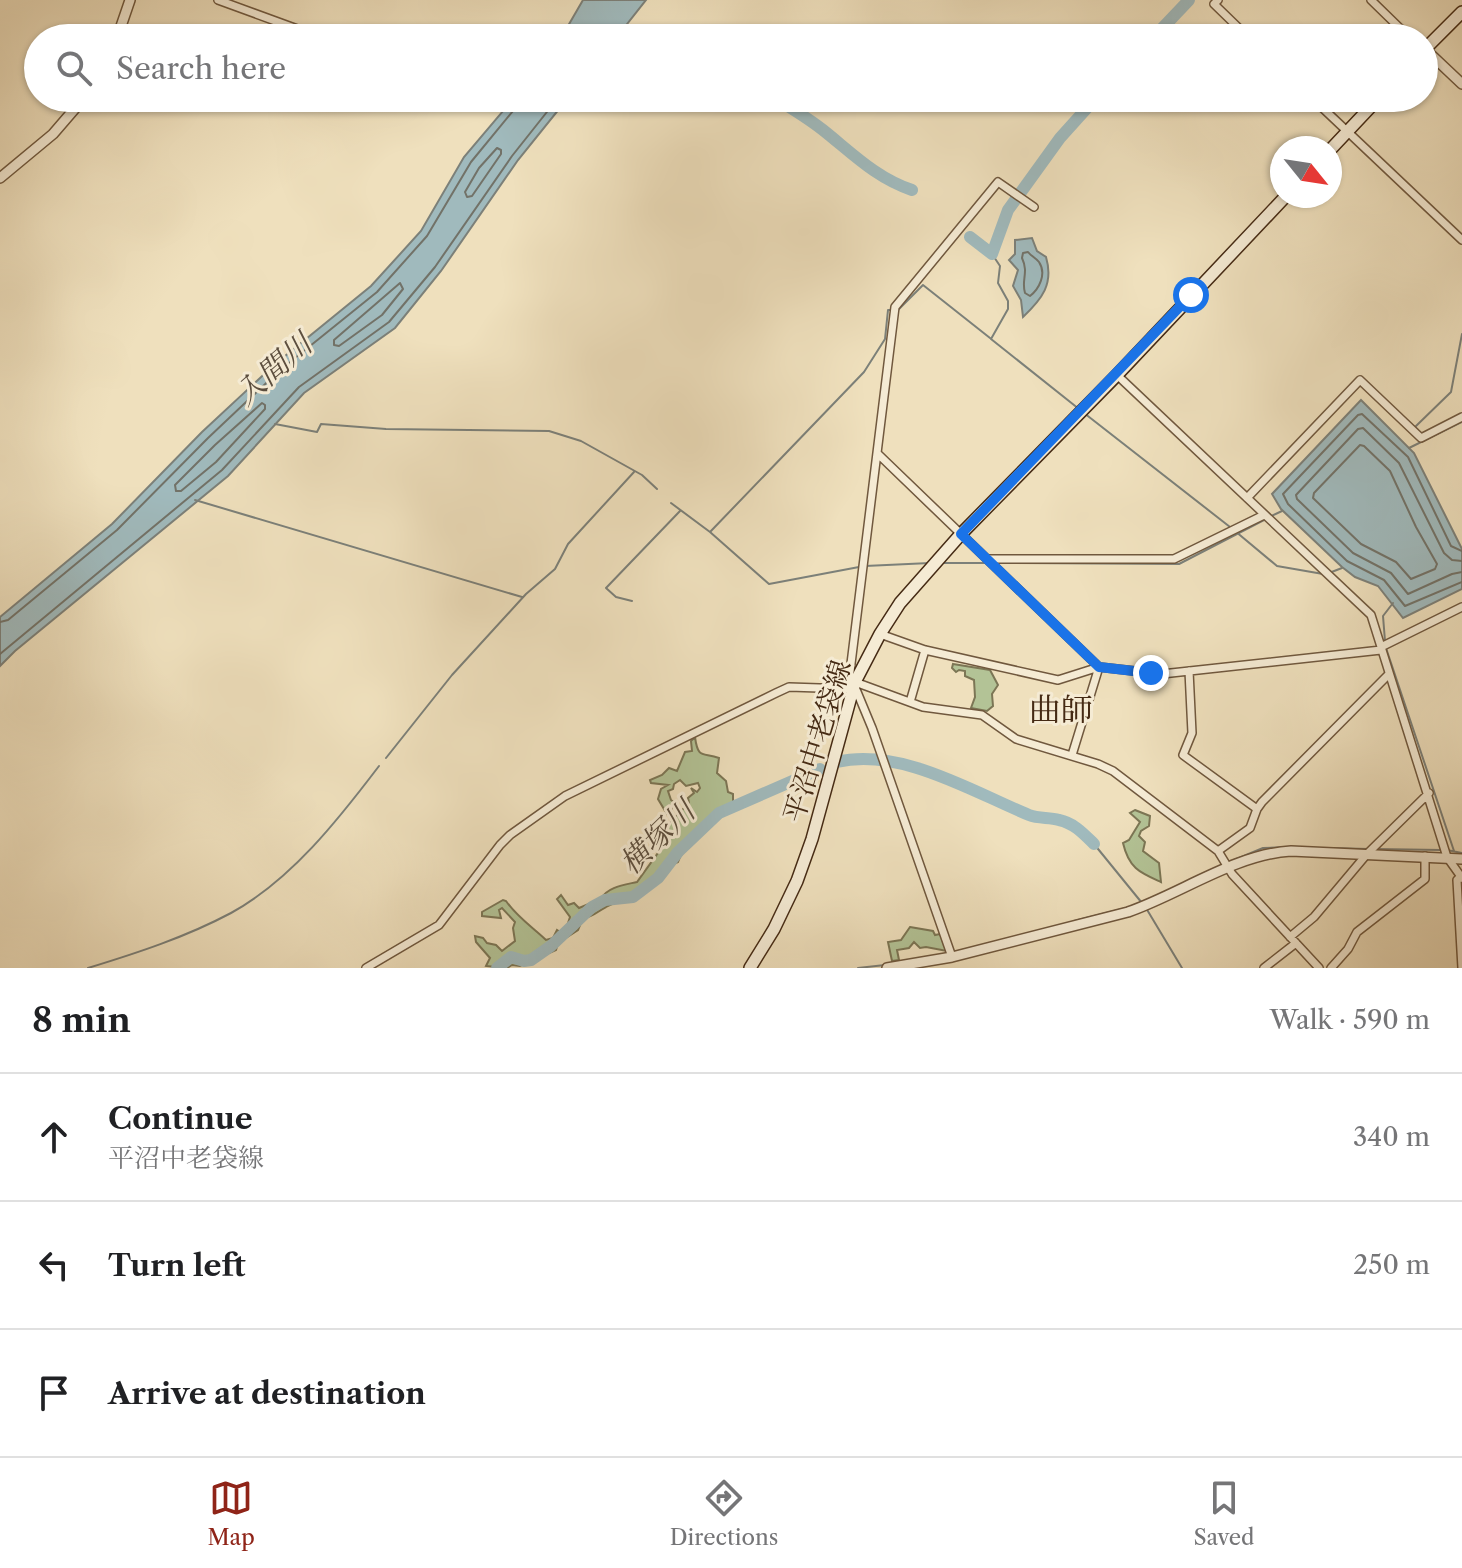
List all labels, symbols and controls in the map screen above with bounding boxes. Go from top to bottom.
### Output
search box [24,24,1438,112]
icon: search [52,46,96,90]
text: Search here [116,50,286,87]
north arrow [1270,136,1342,208]
route start [1173,277,1209,313]
water label: 入間川 [227,324,321,412]
route end [1133,655,1169,691]
street label: 平沼中老袋線 [776,656,858,826]
district label: 曲師 [1029,690,1093,729]
water label: 横塚川 [612,790,704,882]
text: 8 min [32,999,131,1041]
text: Walk · 590 m [1270,1004,1430,1036]
text: Continue [108,1100,253,1137]
icon: ahead [32,1115,76,1159]
text: 340 m [1353,1121,1430,1153]
text: 平沼中老袋線 [108,1142,264,1174]
icon: left [32,1243,76,1287]
text: Turn left [108,1247,245,1284]
text: 250 m [1353,1249,1430,1281]
icon: arrive [32,1371,76,1415]
text: Arrive at destination [108,1375,426,1412]
tab: Map [207,1476,255,1551]
tab: Directions [670,1476,778,1551]
tab: Saved [1193,1476,1254,1551]

